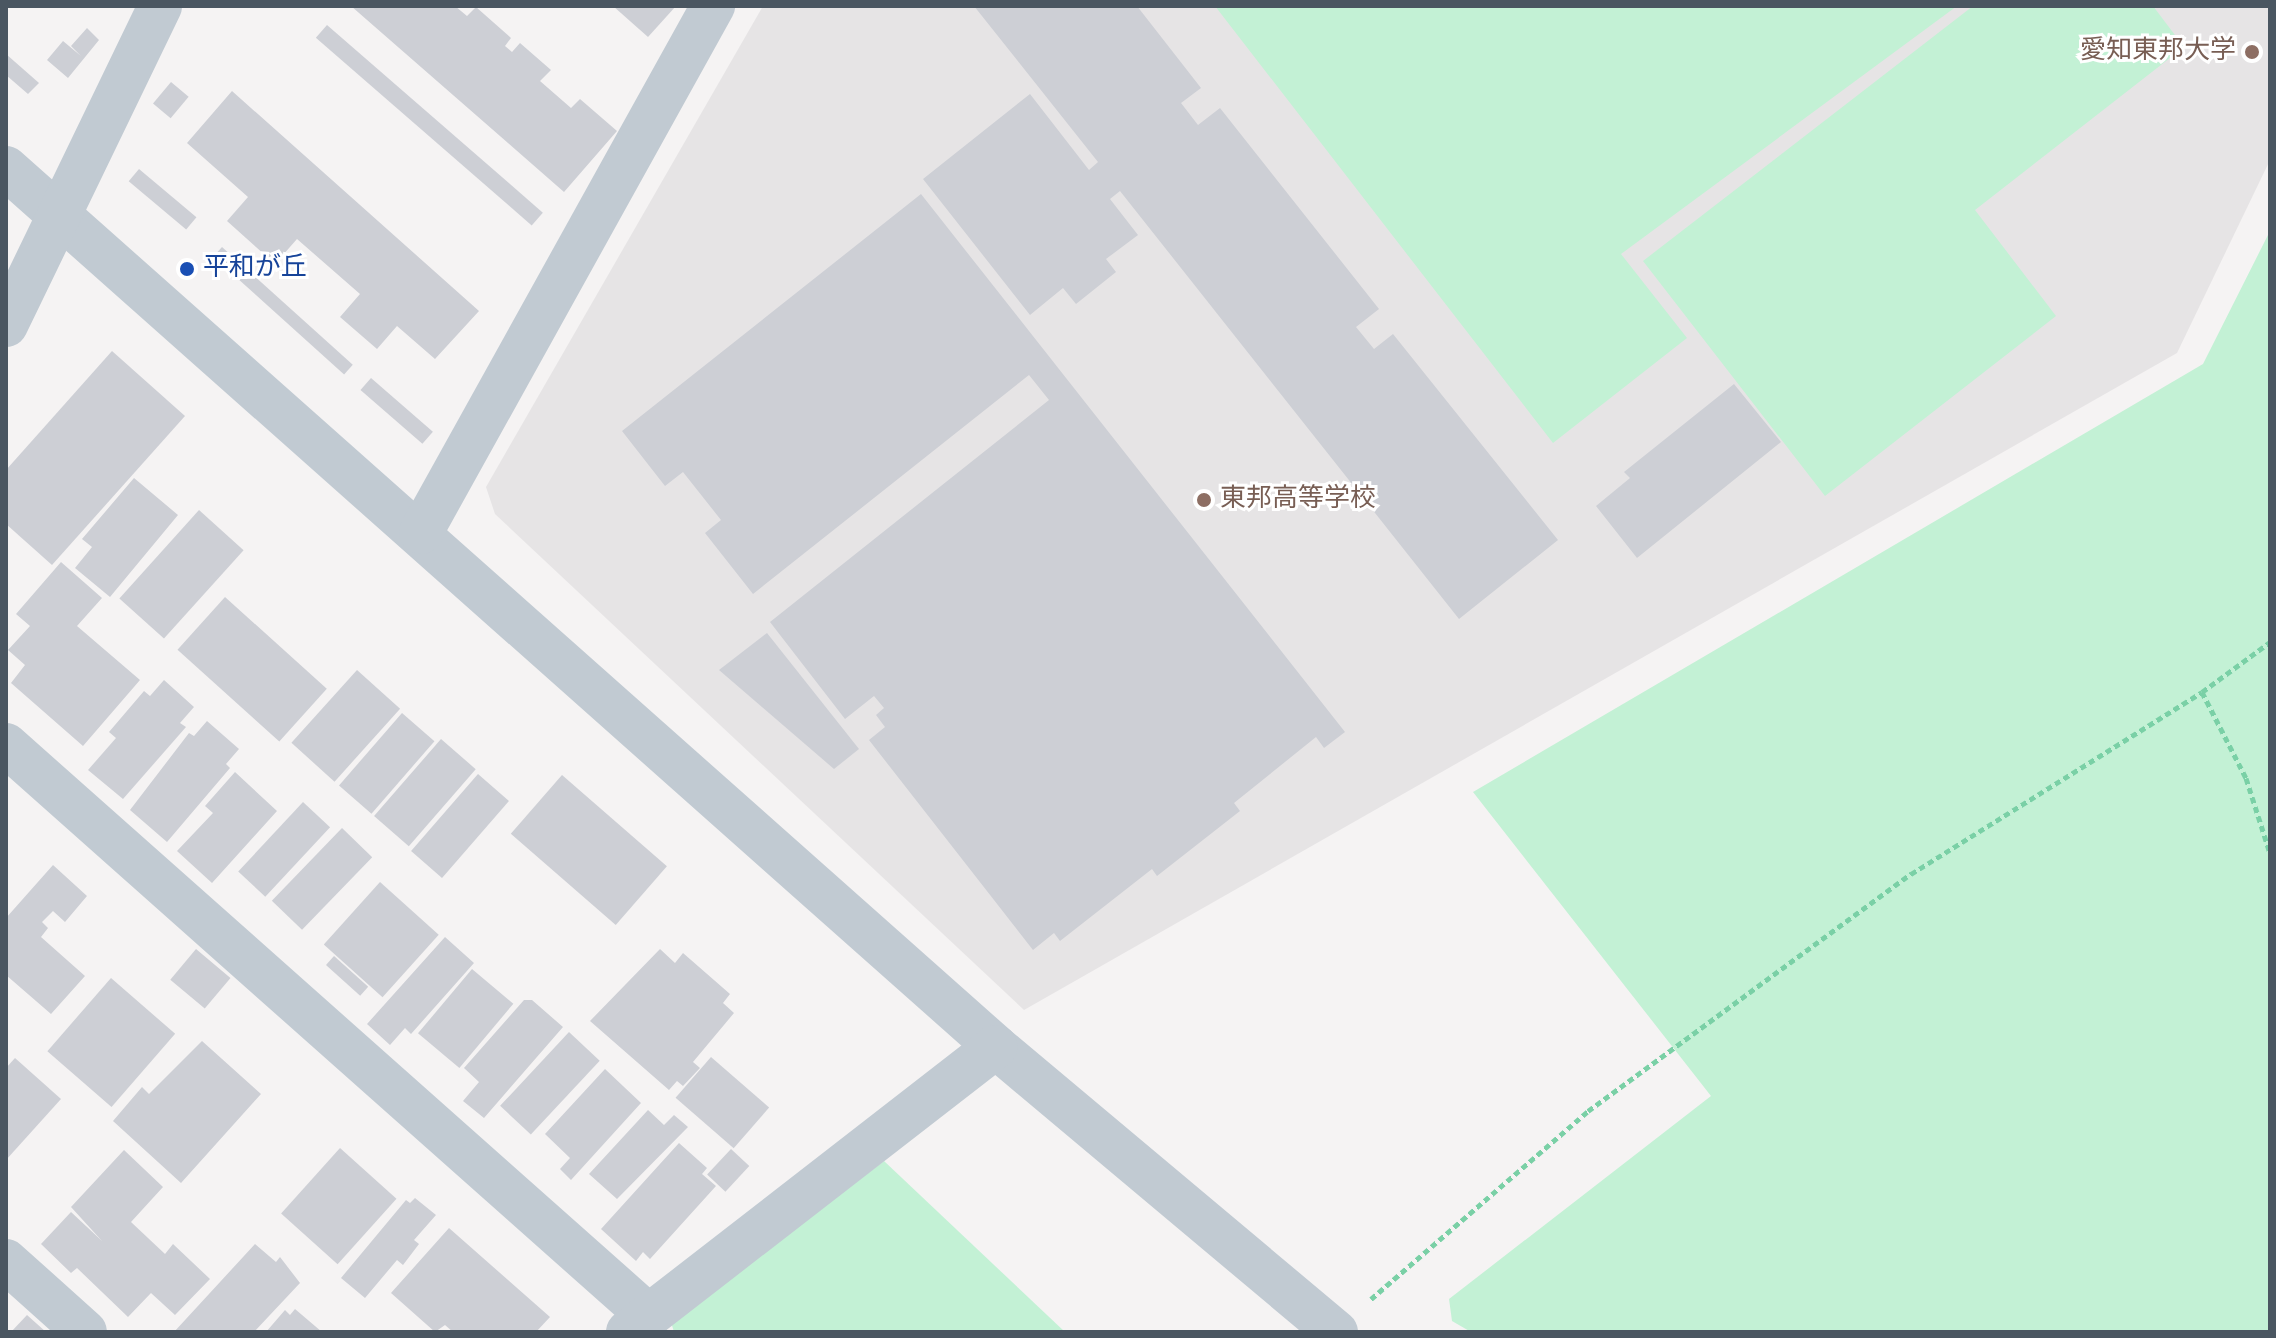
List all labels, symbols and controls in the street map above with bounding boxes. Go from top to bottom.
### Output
place label: 愛知東邦大学 [2080,36,2236,68]
marker: 愛知東邦大学 [2243,43,2261,61]
place label: 平和が丘 [203,253,307,285]
marker: 平和が丘 [178,260,196,278]
place label: 東邦高等学校 [1220,484,1376,516]
marker: 東邦高等学校 [1195,491,1213,509]

